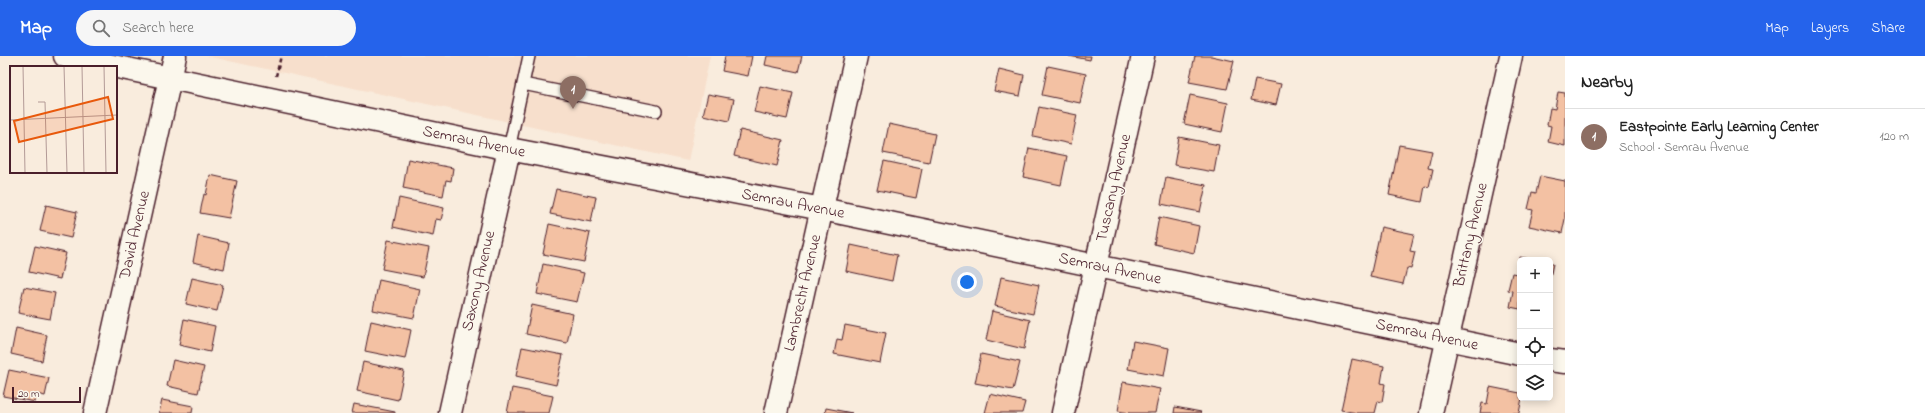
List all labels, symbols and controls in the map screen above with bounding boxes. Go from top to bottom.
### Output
search box [76,10,356,46]
text: Map [20,15,52,42]
icon: search [90,17,112,39]
text: Search here [122,17,194,39]
text: Map [1765,18,1789,39]
text: Layers [1811,18,1849,39]
text: Share [1871,18,1905,39]
inset map [10,66,117,173]
text: Nearby [1581,70,1633,95]
pin: 1 [560,76,586,109]
text: Eastpointe Early Learning Center [1619,116,1819,138]
street label: Semrau Avenue [420,119,528,165]
text: 1 [1592,127,1596,146]
text: 120 m [1879,127,1909,146]
street label: Tuscany Avenue [1090,131,1138,244]
text: School · Semrau Avenue [1619,138,1749,157]
street label: Brittany Avenue [1447,180,1495,291]
street label: Semrau Avenue [739,182,847,226]
street label: David Avenue [113,188,157,283]
street label: Saxony Avenue [456,228,502,334]
street label: Lambrecht Avenue [778,231,828,354]
street label: Semrau Avenue [1056,246,1164,292]
map controls [1517,257,1553,401]
button: + [1517,257,1553,293]
your location [957,272,977,292]
button: − [1517,293,1553,329]
street label: Semrau Avenue [1373,312,1481,358]
button: locate [1517,329,1553,365]
button: layers [1517,365,1553,401]
scale bar [12,385,81,404]
text: 20 m [18,386,40,402]

